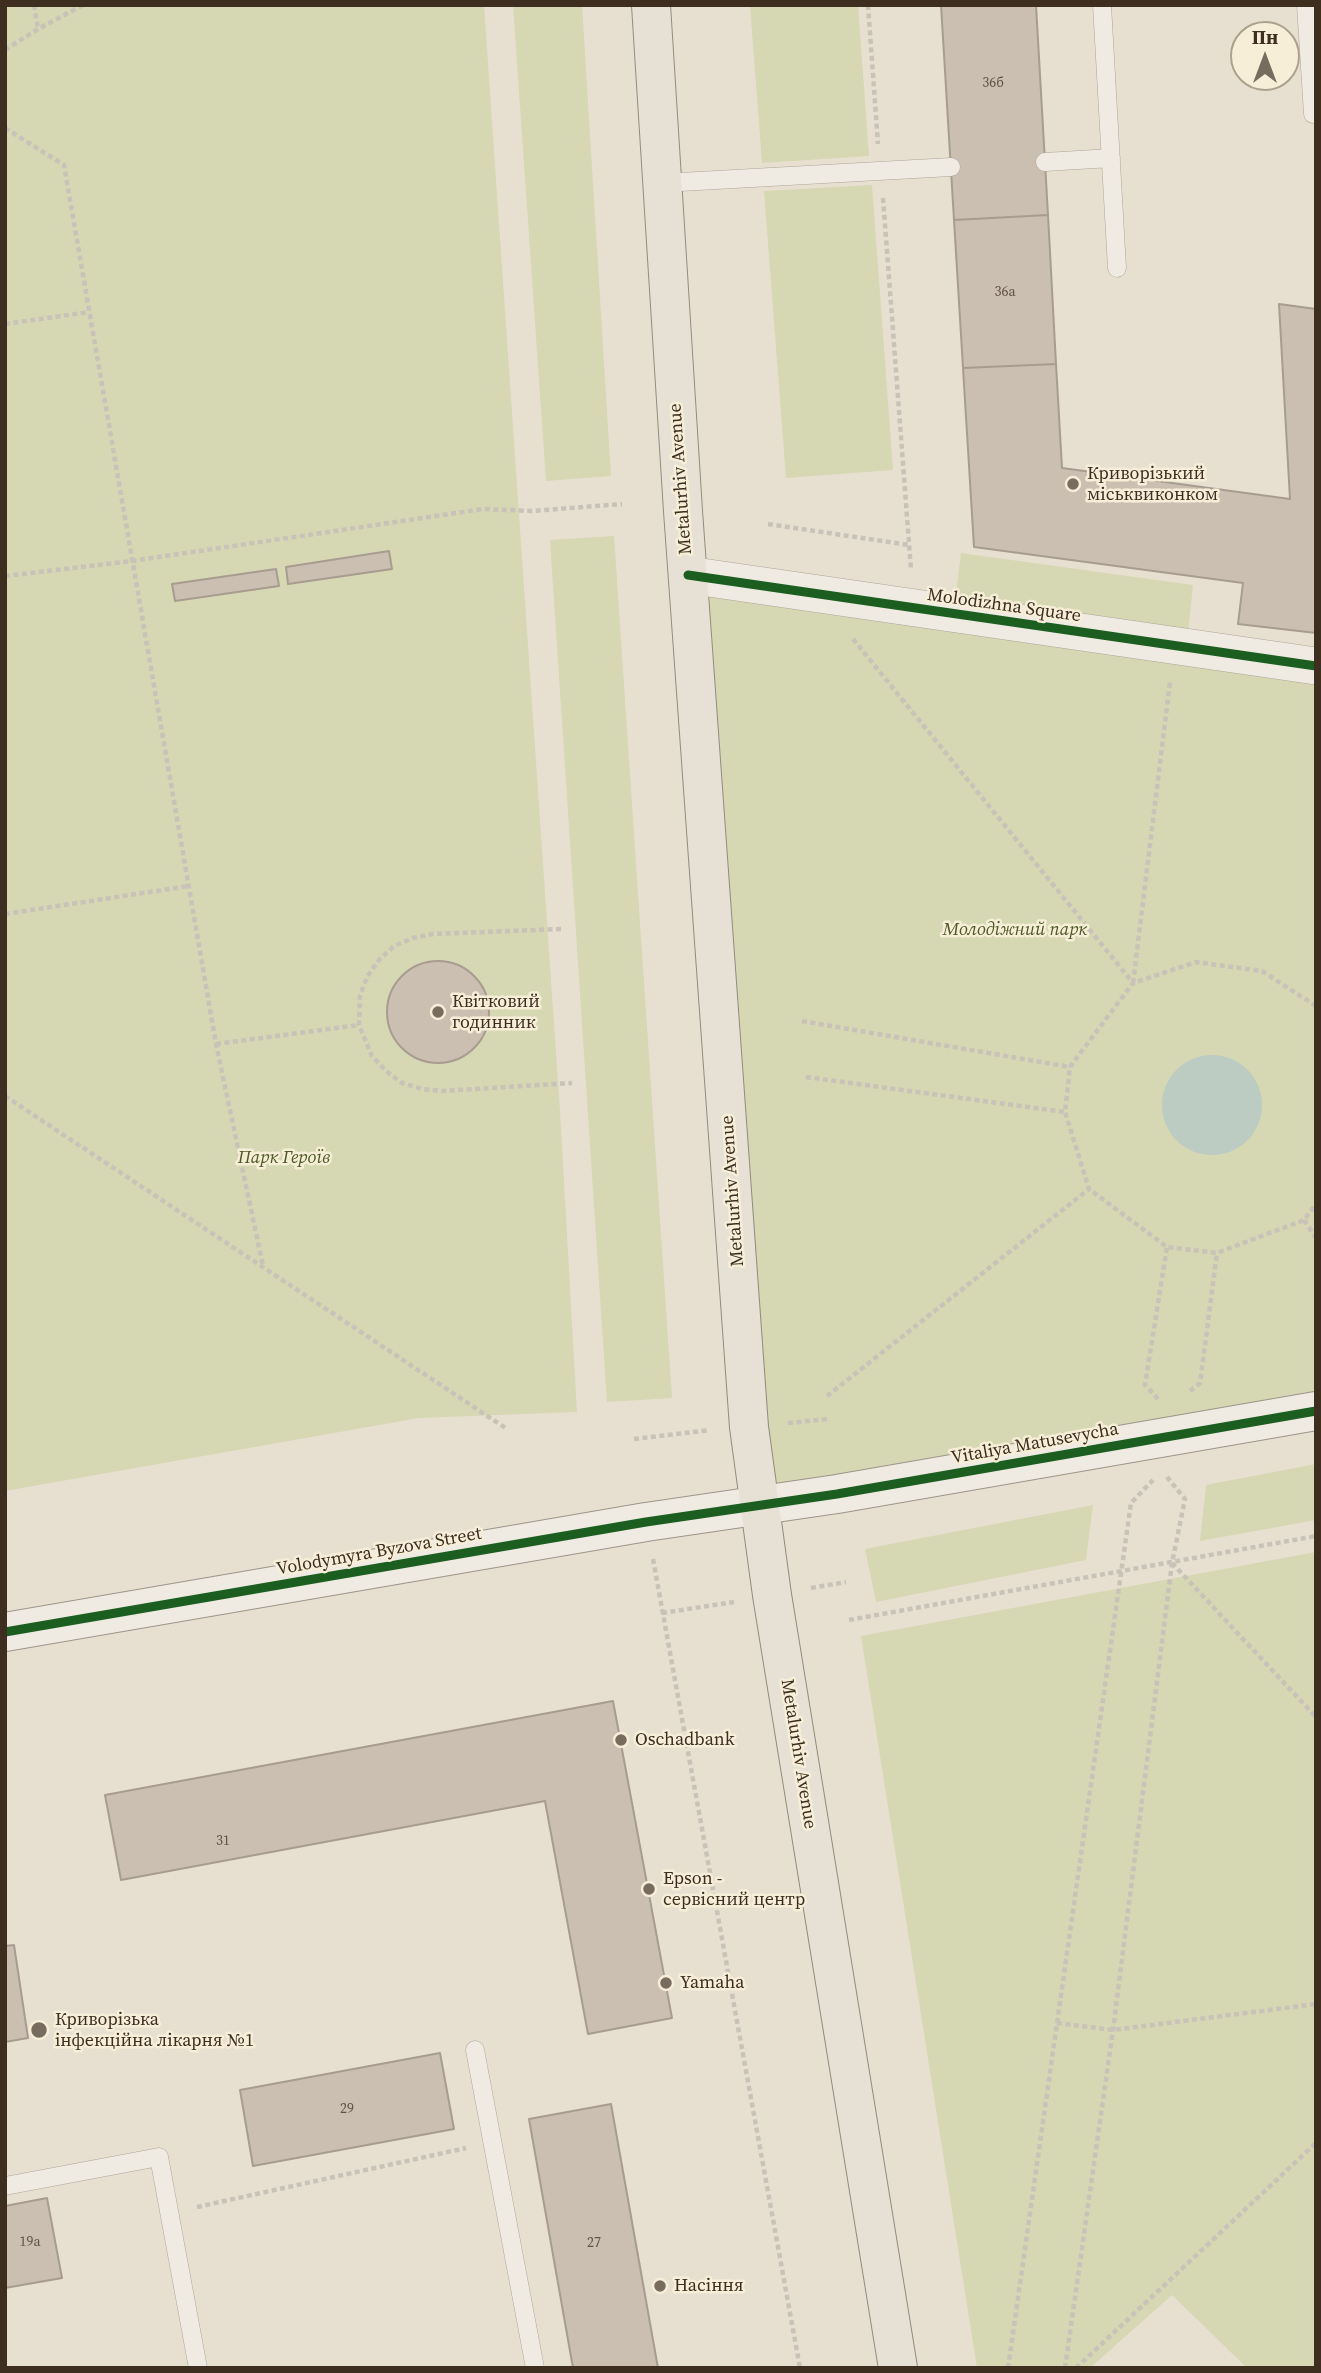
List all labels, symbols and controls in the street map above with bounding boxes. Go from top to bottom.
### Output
north arrow [1230,21,1300,91]
text: Пн [1252,24,1278,50]
house number: 36б [982,75,1004,91]
house number: 36а [994,284,1016,300]
street label: Metalurhiv Avenue [665,403,697,555]
place label: Криворізький міськвиконком [1087,463,1218,505]
marker: Криворізький міськвиконком [1065,476,1081,492]
street label: Molodizhna Square [926,585,1082,627]
park label: Молодіжний парк [943,919,1087,941]
place label: Квітковий годинник [452,991,540,1034]
marker: Квітковий годинник [430,1004,446,1020]
street label: Metalurhiv Avenue [717,1115,749,1267]
park label: Парк Героїв [238,1147,330,1169]
street label: Vitaliya Matusevycha [950,1419,1120,1469]
street label: Volodymyra Byzova Street [275,1523,483,1581]
street label: Metalurhiv Avenue [775,1678,821,1830]
place label: Oschadbank [635,1729,735,1751]
marker: Oschadbank [613,1732,629,1748]
house number: 31 [216,1833,230,1849]
place label: Epson - сервісний центр [663,1868,805,1910]
marker: Epson - сервісний центр [641,1881,657,1897]
place label: Yamaha [680,1972,744,1994]
marker: Yamaha [658,1975,674,1991]
place label: Криворізька інфекційна лікарня №1 [55,2009,254,2052]
marker: Криворізька інфекційна лікарня №1 [29,2020,49,2040]
house number: 29 [340,2101,354,2117]
house number: 19а [19,2234,41,2250]
house number: 27 [587,2235,601,2251]
place label: Насіння [674,2275,743,2297]
marker: Насіння [652,2278,668,2294]

